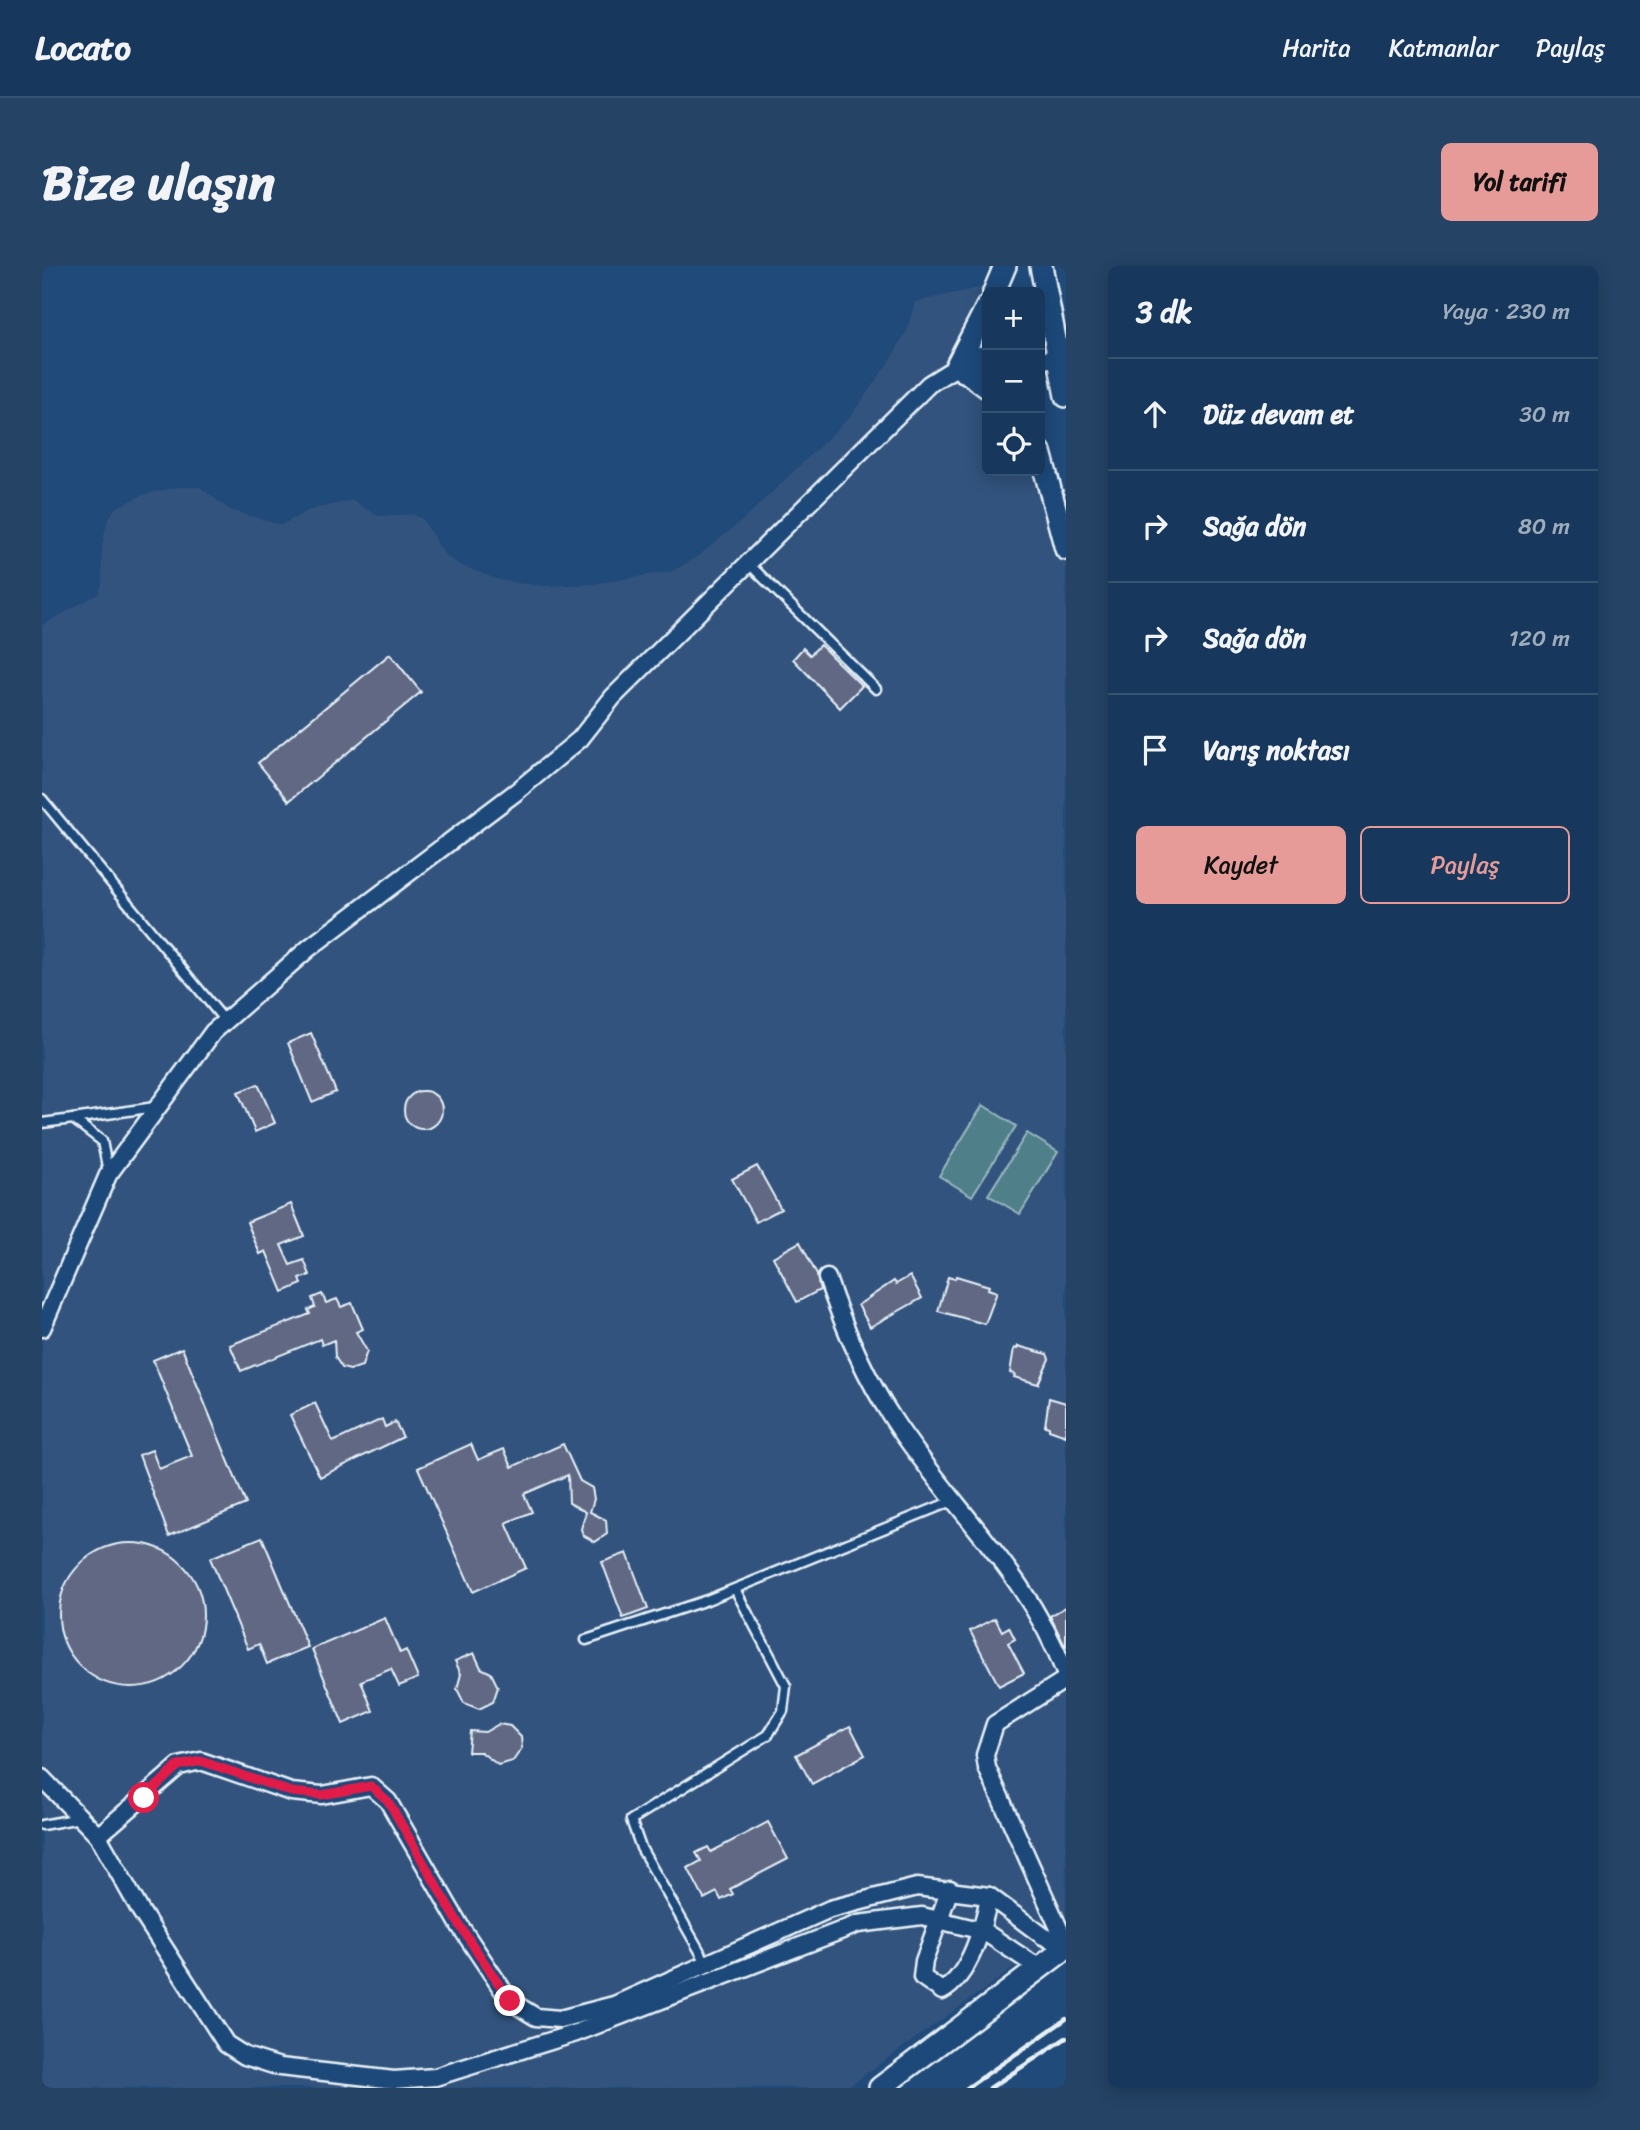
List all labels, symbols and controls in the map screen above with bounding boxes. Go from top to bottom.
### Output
text: Locato [35,19,131,77]
text: Harita [1283,27,1351,69]
text: Katmanlar [1389,27,1498,69]
text: Paylaş [1536,27,1605,69]
text: Bize ulaşın [42,139,275,226]
button: Yol tarifi [1441,143,1598,221]
text: 3 dk [1136,285,1192,339]
map controls [982,287,1045,476]
button: + [982,287,1045,350]
text: Yaya · 230 m [1443,291,1570,332]
button: − [982,350,1045,413]
text: Düz devam et [1203,391,1354,437]
text: 30 m [1519,394,1570,435]
icon: ahead [1136,395,1174,433]
button: locate [982,413,1045,476]
text: Sağa dön [1203,503,1306,549]
text: 80 m [1518,506,1570,547]
icon: right [1136,507,1174,545]
text: Sağa dön [1203,615,1306,661]
text: 120 m [1509,618,1570,659]
icon: right [1136,619,1174,657]
text: Varış noktası [1203,727,1350,773]
icon: arrive [1136,731,1174,769]
button: Kaydet [1136,826,1346,904]
button: Paylaş [1360,826,1570,904]
route start [128,1782,159,1813]
route end [494,1985,525,2016]

